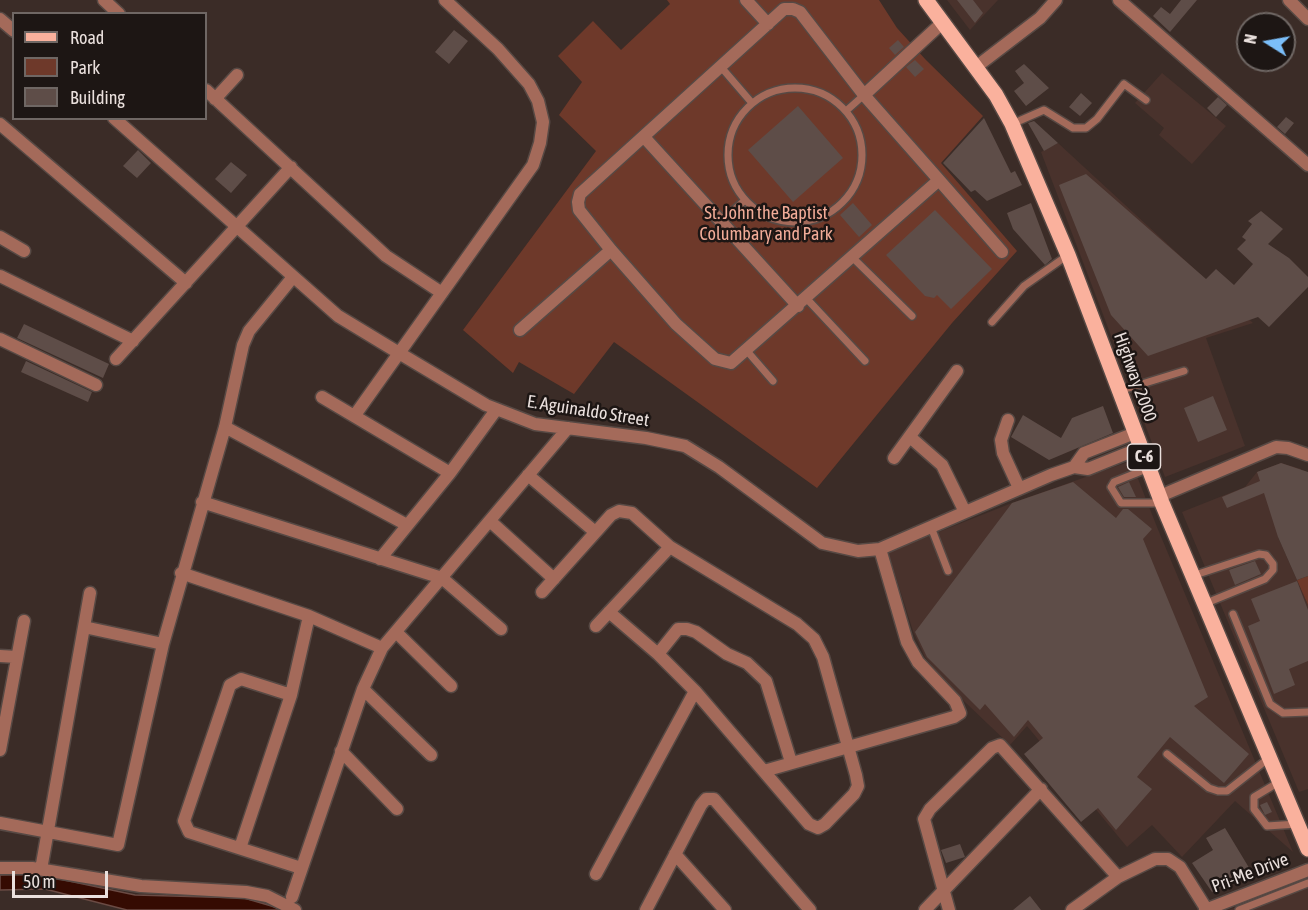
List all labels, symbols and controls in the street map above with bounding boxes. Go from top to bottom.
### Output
legend [12,12,207,120]
north arrow [1236,12,1296,72]
text: Road [70,27,104,48]
text: N [1241,33,1260,45]
text: Park [70,57,100,78]
text: Building [70,87,125,108]
park label: St. John the Baptist Columbary and Park [699,202,833,244]
street label: Highway 2000 [1109,329,1161,425]
street label: E. Aguinaldo Street [525,391,651,431]
road number: C-6 [1128,444,1160,470]
street label: Pri-Me Drive [1209,849,1291,897]
scale bar [15,859,111,897]
text: 50 m [23,871,55,892]

